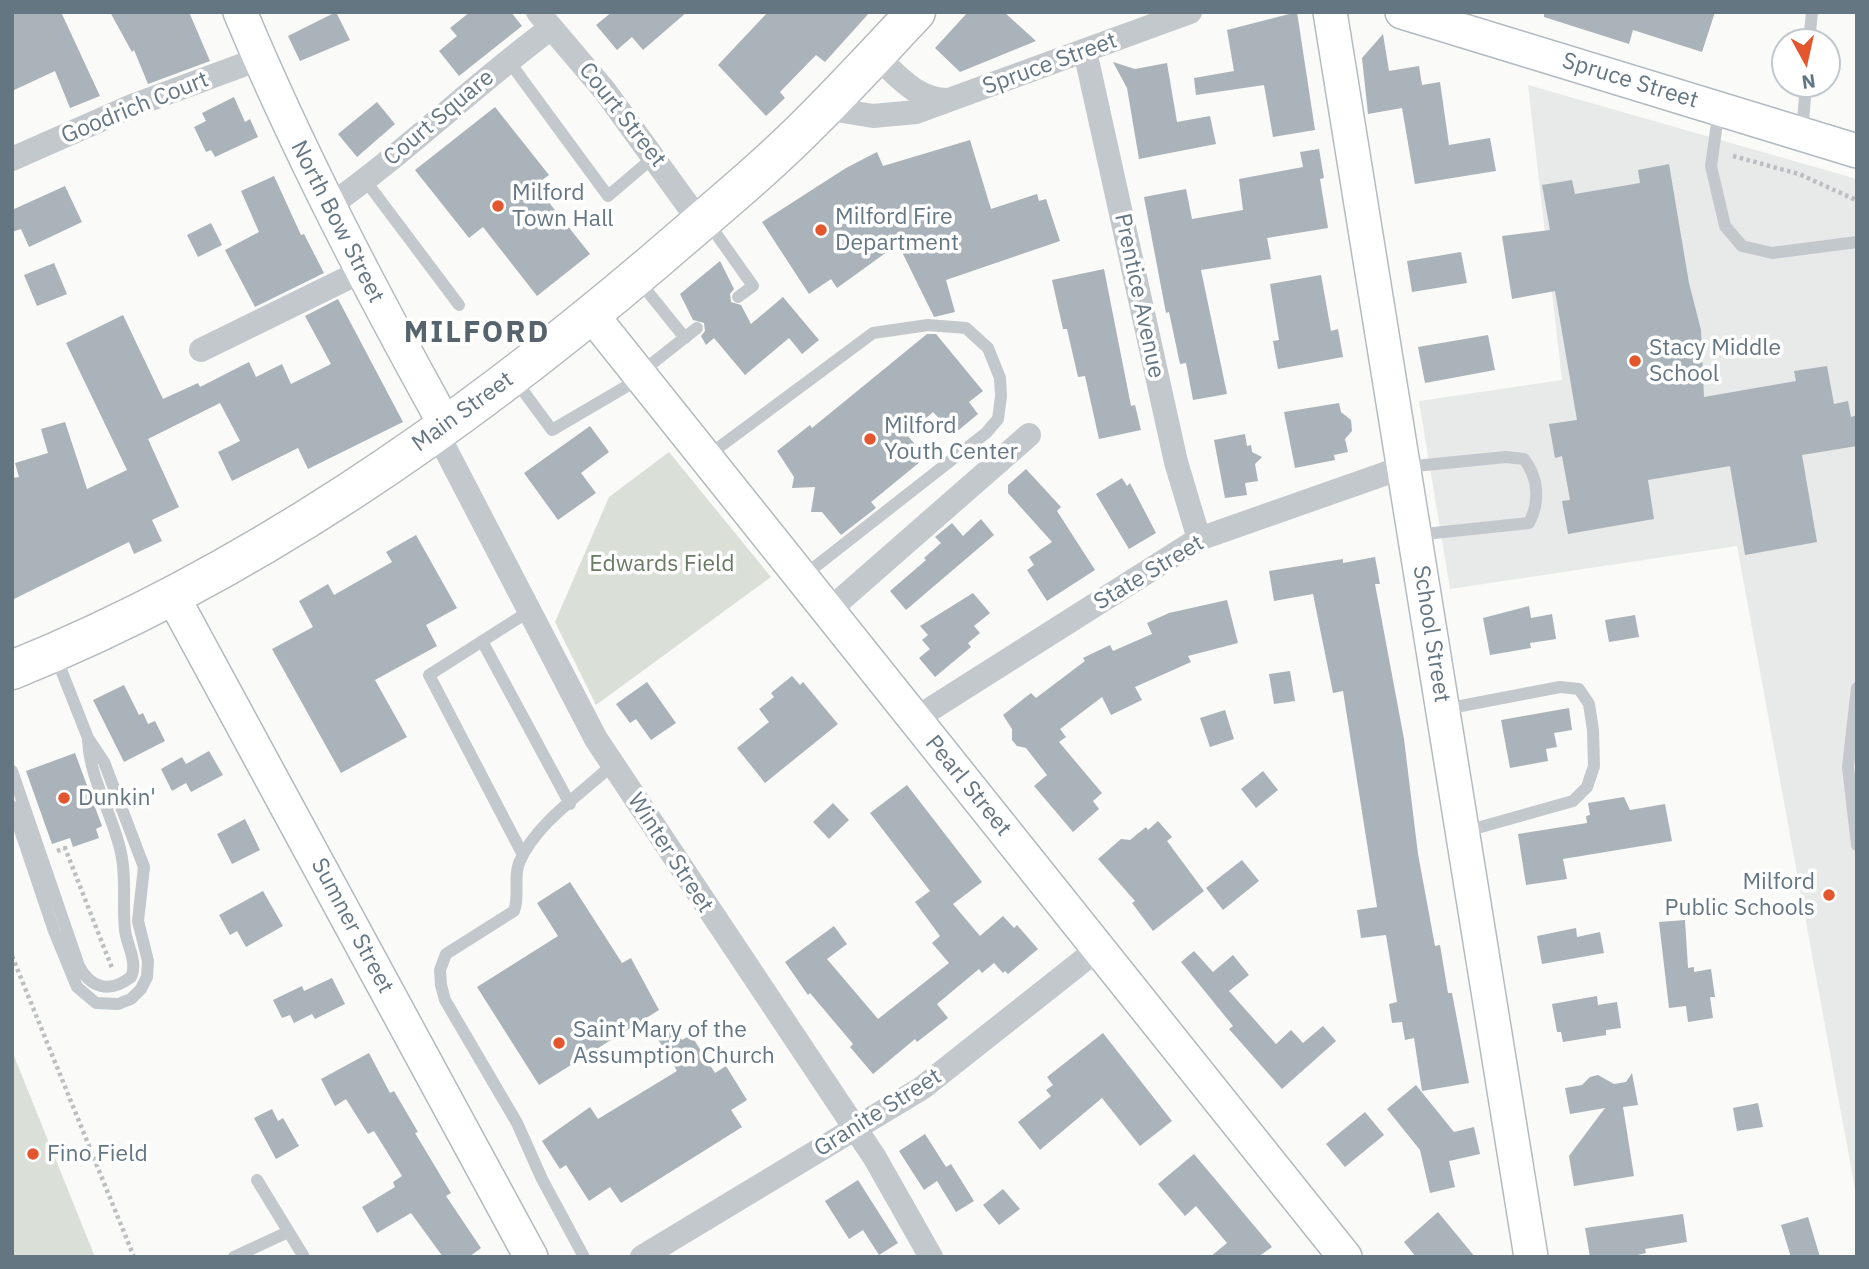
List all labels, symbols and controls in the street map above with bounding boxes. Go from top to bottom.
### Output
street label: Spruce Street [979,27,1121,101]
north arrow [1771,28,1841,98]
street label: Spruce Street [1559,47,1701,115]
street label: Court Street [573,57,671,173]
street label: Court Square [378,64,500,172]
street label: Goodrich Court [57,66,213,150]
text: N [1800,69,1817,95]
street label: North Bow Street [284,136,390,308]
place label: Milford Town Hall [512,179,614,233]
marker: Milford Town Hall [490,198,506,214]
place label: Milford Fire Department [835,203,959,257]
street label: Prentice Avenue [1108,211,1170,381]
marker: Milford Fire Department [813,222,829,238]
district label: MILFORD [405,315,549,351]
place label: Stacy Middle School [1649,334,1781,388]
marker: Stacy Middle School [1627,353,1643,369]
street label: Main Street [407,366,519,458]
place label: Milford Youth Center [884,412,1018,466]
marker: Milford Youth Center [862,431,878,447]
street label: State Street [1089,530,1209,616]
park label: Edwards Field [589,550,735,578]
street label: School Street [1407,563,1455,705]
street label: Pearl Street [919,730,1017,842]
place label: Dunkin' [78,784,156,812]
street label: Winter Street [621,788,719,918]
marker: Dunkin' [56,790,72,806]
street label: Sumner Street [305,854,399,998]
place label: Milford Public Schools [1664,868,1815,922]
marker: Milford Public Schools [1821,887,1837,903]
place label: Saint Mary of the Assumption Church [573,1016,775,1070]
marker: Saint Mary of the Assumption Church [551,1035,567,1051]
street label: Granite Street [809,1063,947,1163]
place label: Fino Field [47,1140,148,1168]
marker: Fino Field [25,1146,41,1162]

